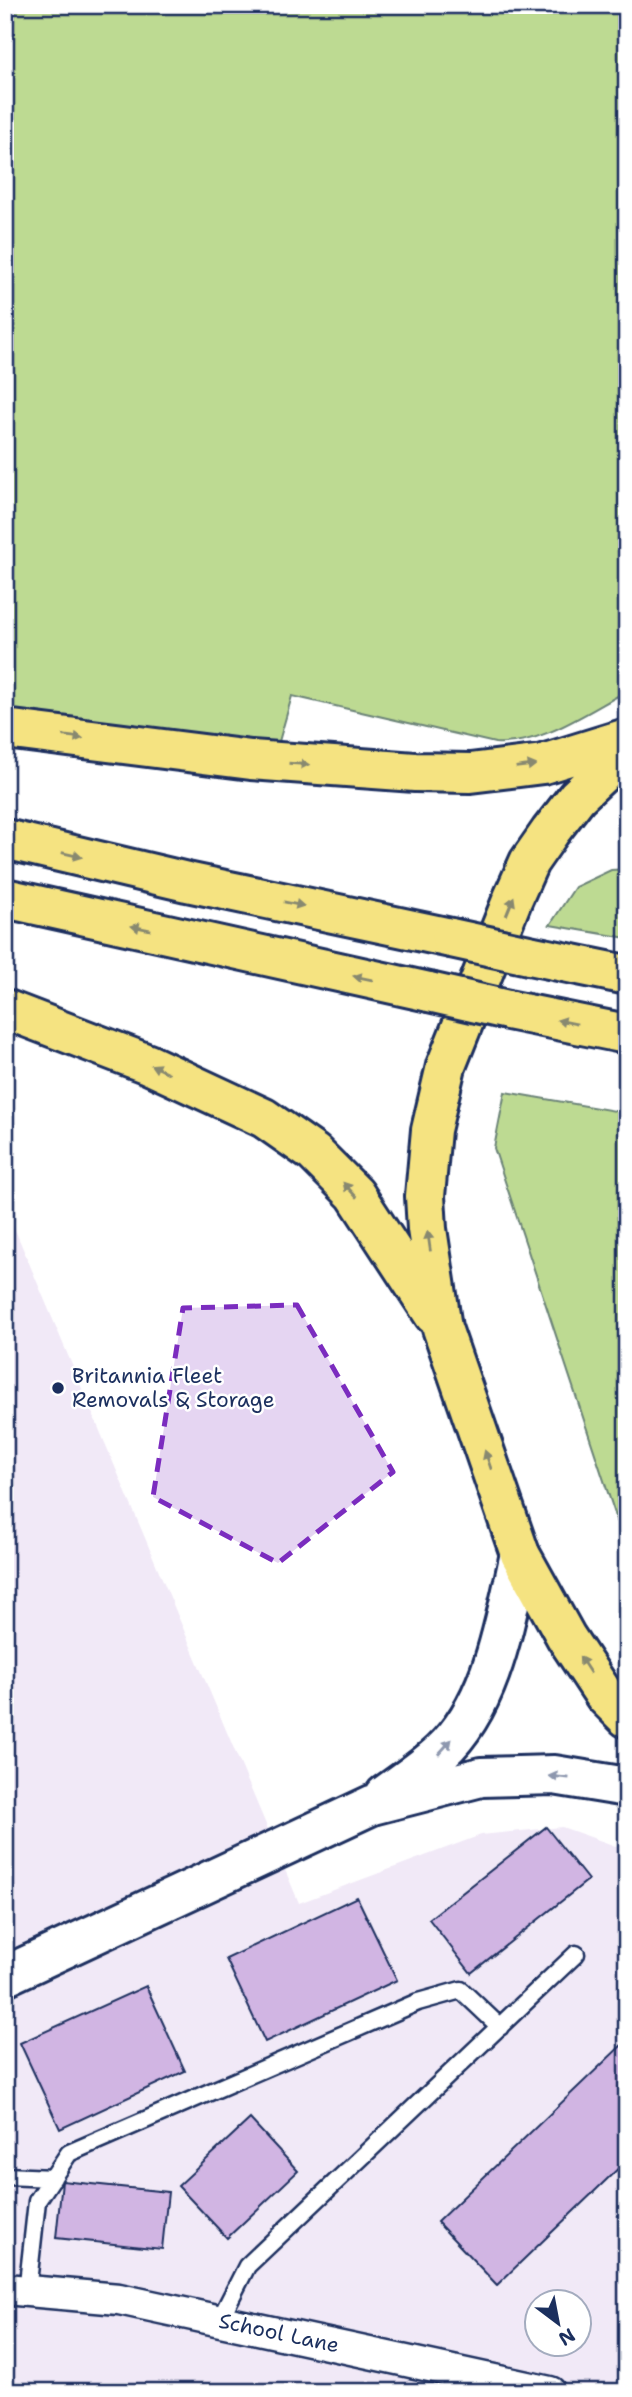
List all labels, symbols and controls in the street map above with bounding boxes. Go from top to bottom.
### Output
one-way arrow [62,732,84,743]
one-way arrow [288,759,310,770]
one-way arrow [515,760,537,771]
one-way arrow [61,849,83,860]
one-way arrow [504,895,515,916]
one-way arrow [283,899,305,910]
one-way arrow [130,923,152,934]
one-way arrow [352,972,374,983]
one-way arrow [556,1016,578,1027]
one-way arrow [150,1064,170,1075]
one-way arrow [342,1181,358,1199]
one-way arrow [423,1230,434,1252]
place label: Britannia Fleet Removals & Storage [72,1362,275,1414]
marker: Britannia Fleet Removals & Storage [50,1380,66,1396]
one-way arrow [482,1450,493,1471]
one-way arrow [578,1655,591,1674]
one-way arrow [436,1739,452,1756]
one-way arrow [548,1771,570,1782]
north arrow [524,2288,594,2358]
street label: School Lane [216,2307,342,2359]
text: N [554,2322,580,2352]

